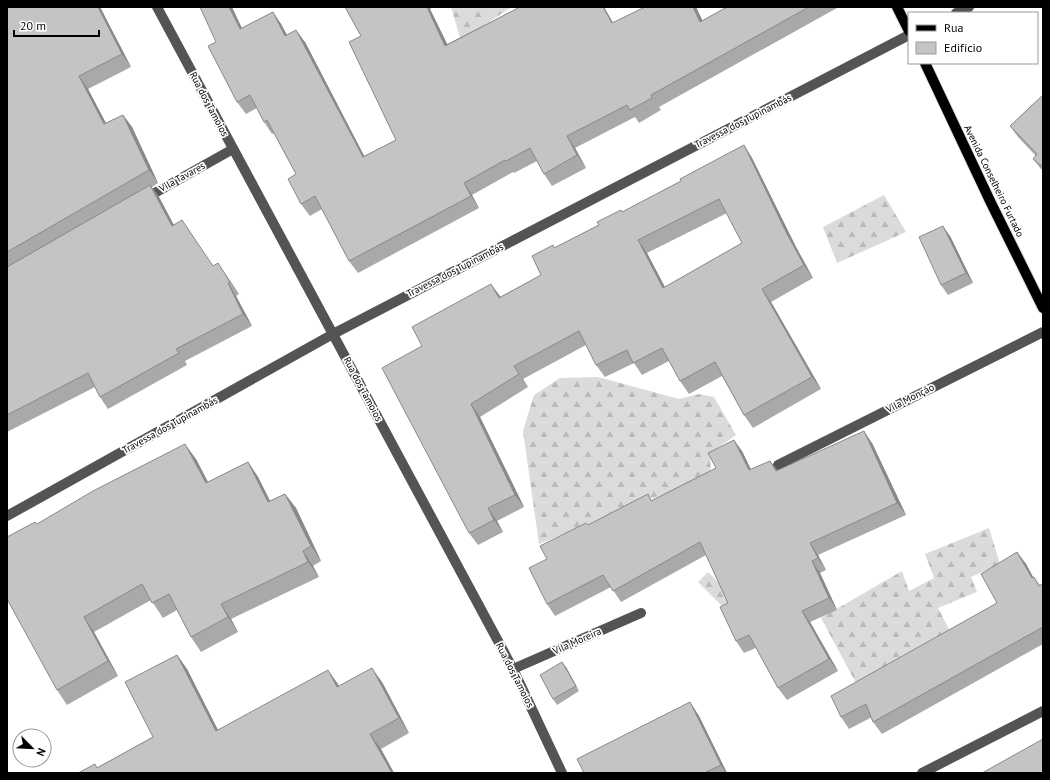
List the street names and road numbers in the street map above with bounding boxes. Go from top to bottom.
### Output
street label: Rua dos Tamoios [187,69,231,139]
street label: Travessa dos Tupinambás [692,91,794,151]
street label: Avenida Conselheiro Furtado [961,123,1027,239]
street label: Vila Tavares [156,159,207,195]
street label: Travessa dos Tupinambás [404,240,506,300]
street label: Rua dos Tamoios [341,354,385,424]
street label: Vila Monção [883,380,936,416]
street label: Travessa dos Tupinambás [120,393,220,457]
street label: Vila Moreira [550,625,603,658]
street label: Rua dos Tamoios [493,640,537,710]

